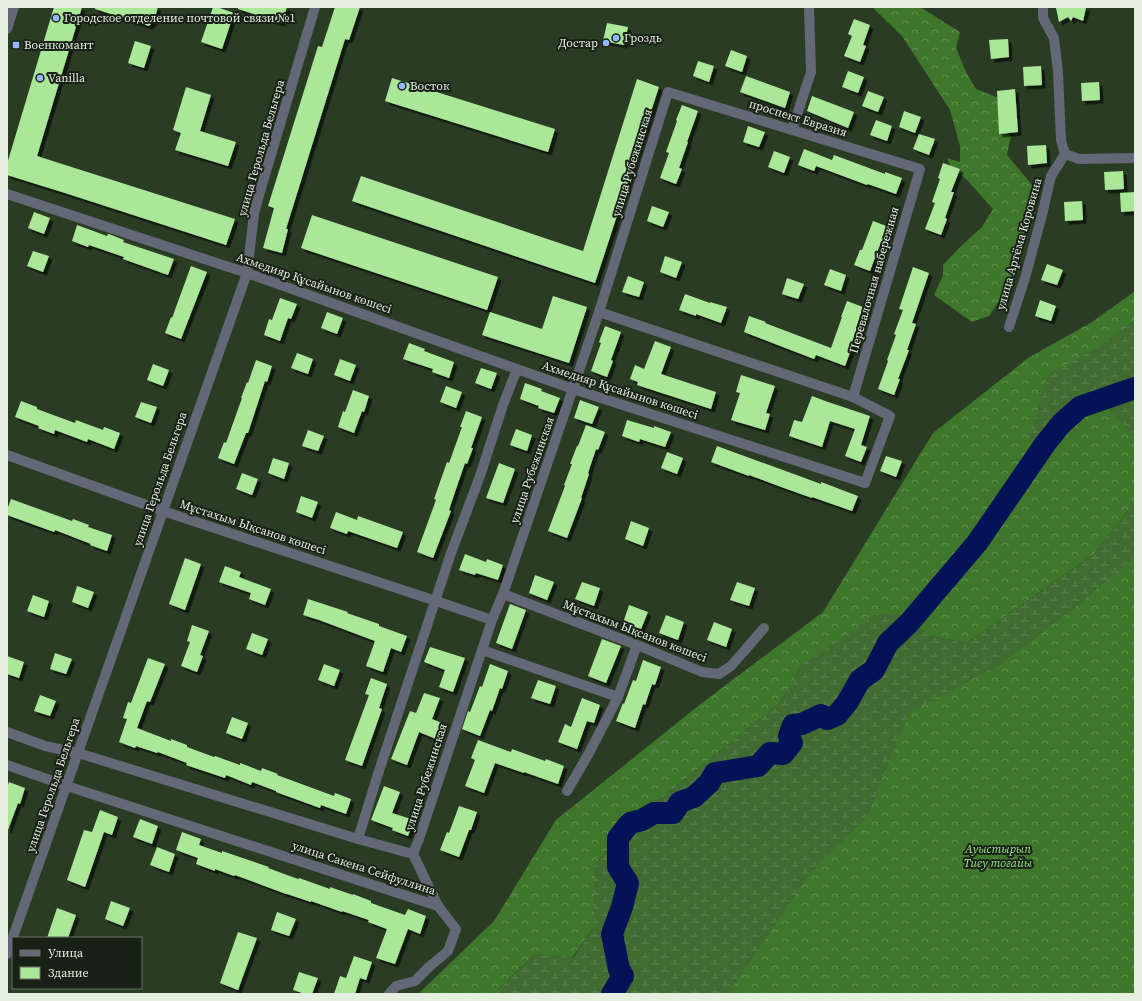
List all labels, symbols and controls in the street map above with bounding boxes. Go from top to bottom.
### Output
place label: Городское отделение почтовой связи №1 [64,10,295,26]
marker: Городское отделение почтовой связи №1 [51,13,61,23]
place label: Гроздь [624,30,662,46]
marker: Гроздь [611,33,621,43]
place label: Достар [558,35,598,51]
place label: Военкомант [24,37,94,53]
marker: Достар [601,38,611,48]
marker: Военкомант [11,40,21,50]
place label: Vanilla [48,70,86,86]
marker: Vanilla [35,73,45,83]
street label: улица Герольда Бельгера [234,77,288,218]
place label: Восток [410,78,450,94]
marker: Восток [397,81,407,91]
street label: проспект Евразия [747,95,849,141]
street label: улица Рубежинская [608,107,656,219]
street label: улица Артёма Коровина [992,175,1046,312]
street label: Перевалочная набережная [845,205,903,355]
street label: Ахмедияр Құсайынов көшесі [234,249,394,317]
street label: Ахмедияр Құсайынов көшесі [540,357,700,423]
street label: улица Герольда Бельгера [129,409,191,548]
street label: улица Рубежинская [506,415,558,525]
street label: Мұстахым Ықсанов көшесі [178,496,329,558]
street label: Мұстахым Ықсанов көшесі [561,596,710,666]
street label: улица Герольда Бельгера [22,715,84,854]
street label: улица Рубежинская [401,721,451,833]
street label: улица Сакена Сейфуллина [290,837,439,899]
park label: Ауыстырып Тиеу тоғайы [964,841,1033,871]
legend [12,937,142,989]
text: Улица [48,945,84,961]
text: Здание [48,965,89,981]

